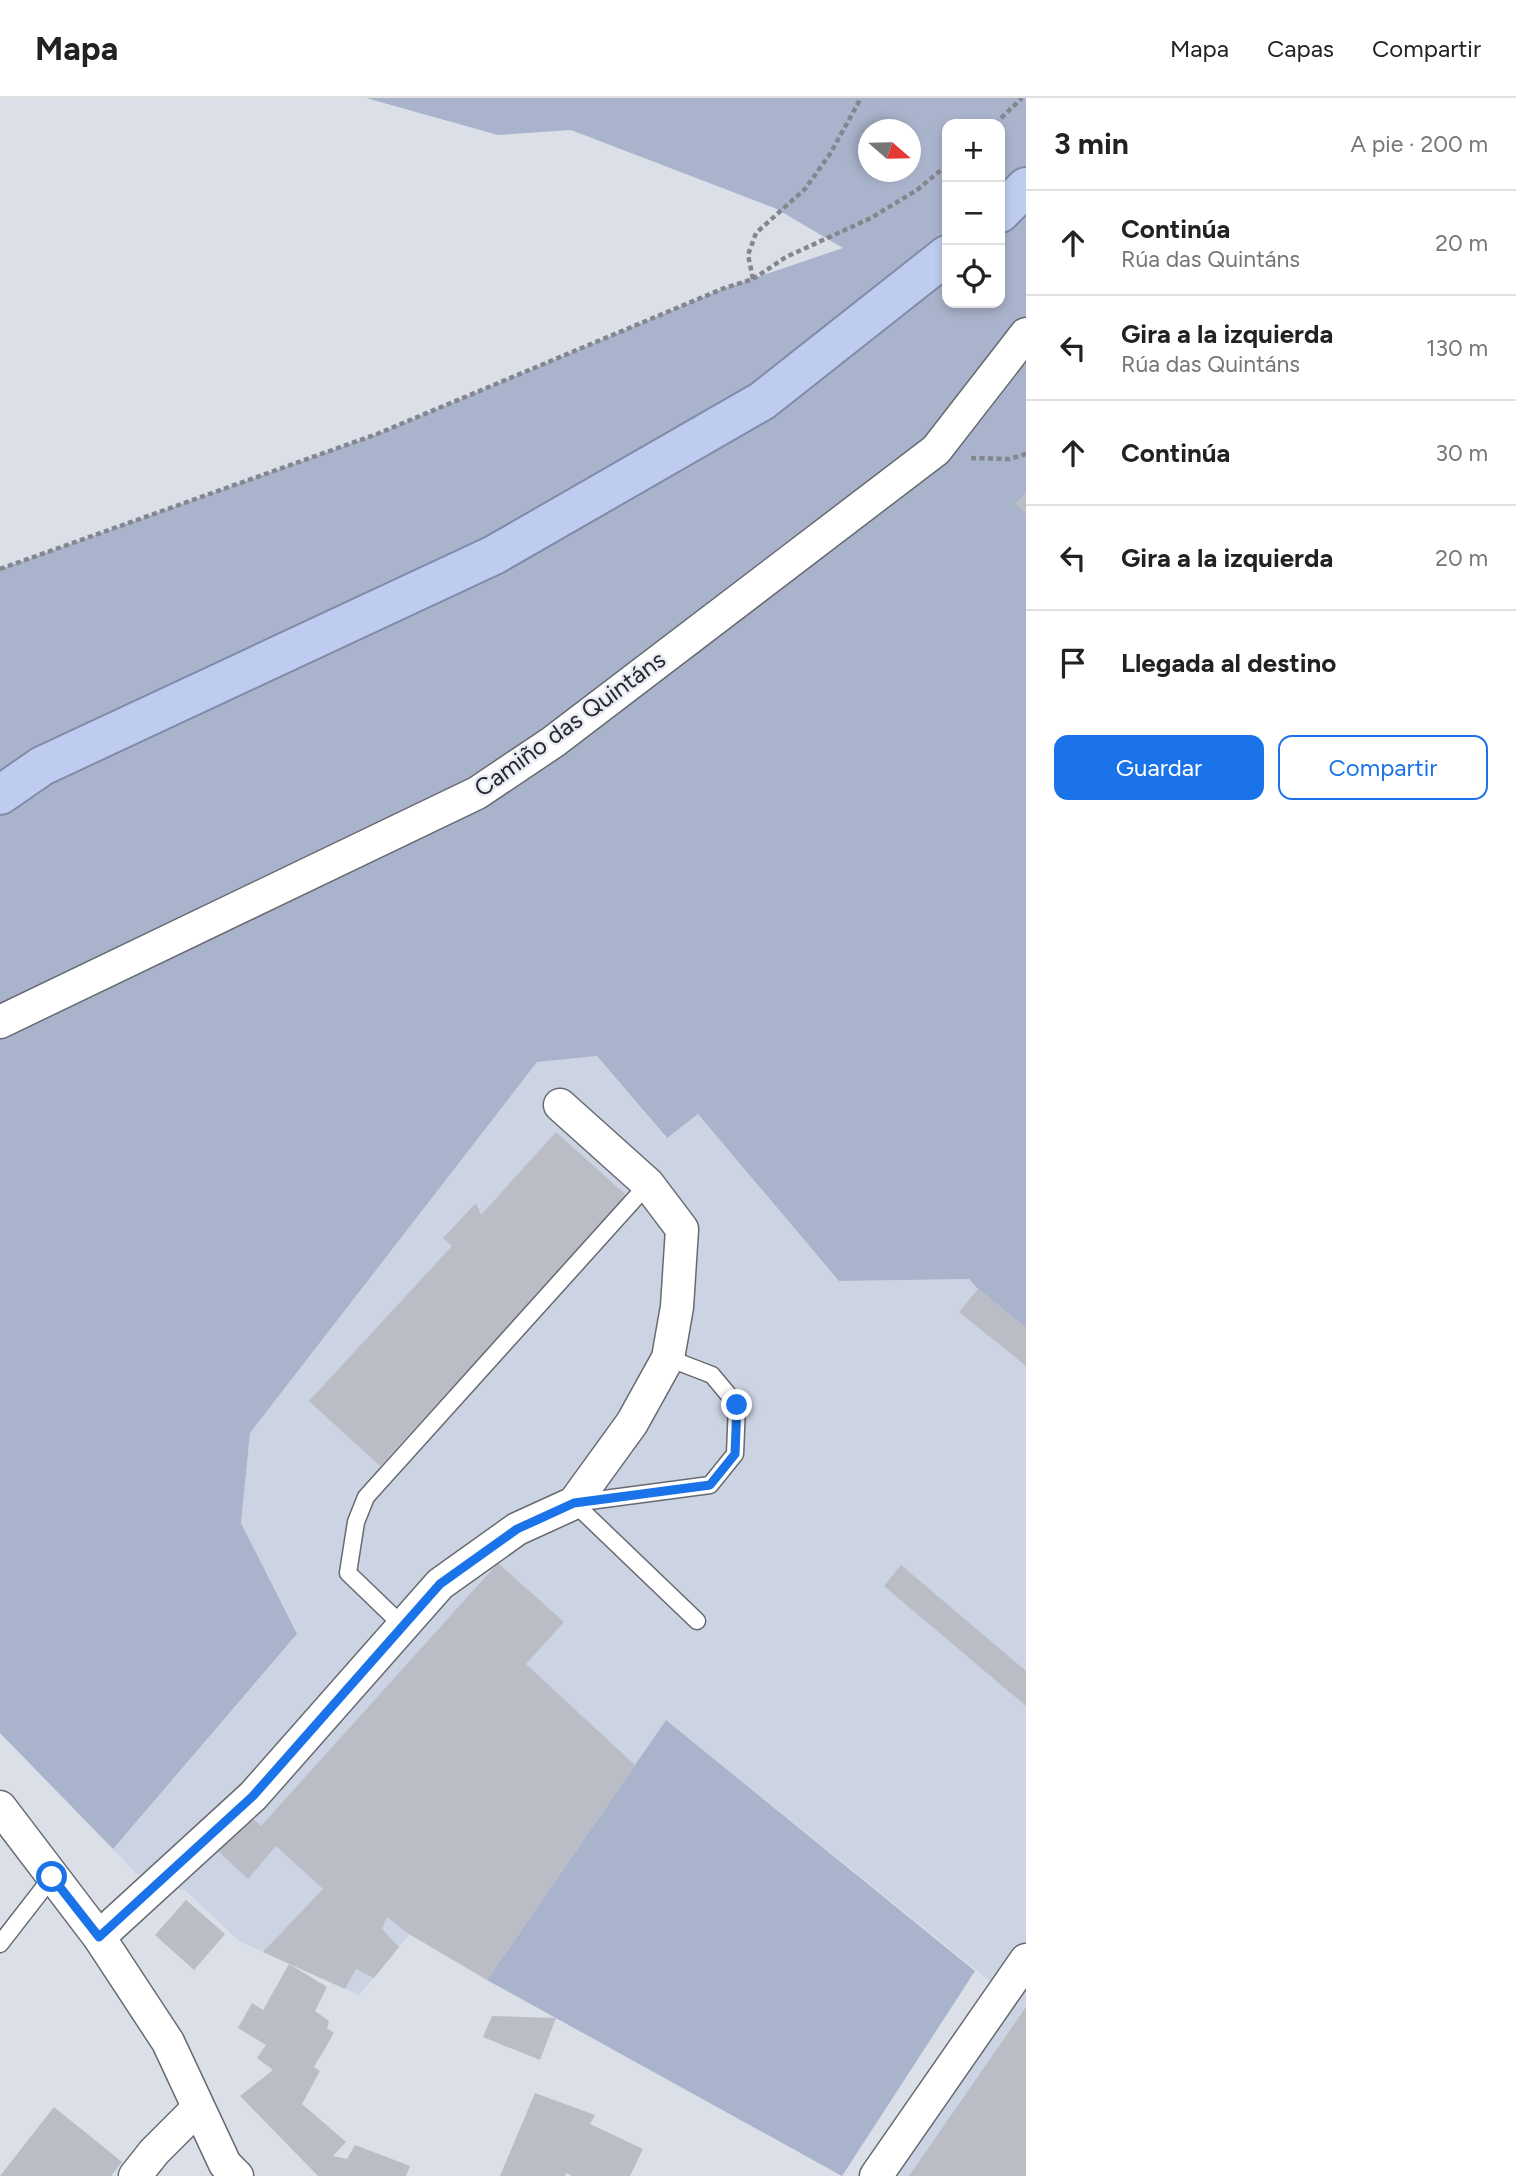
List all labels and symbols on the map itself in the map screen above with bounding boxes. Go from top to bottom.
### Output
north arrow [858,119,921,182]
street label: Camiño das Quintáns [469,645,671,803]
route end [721,1389,752,1420]
route start [36,1861,67,1892]

